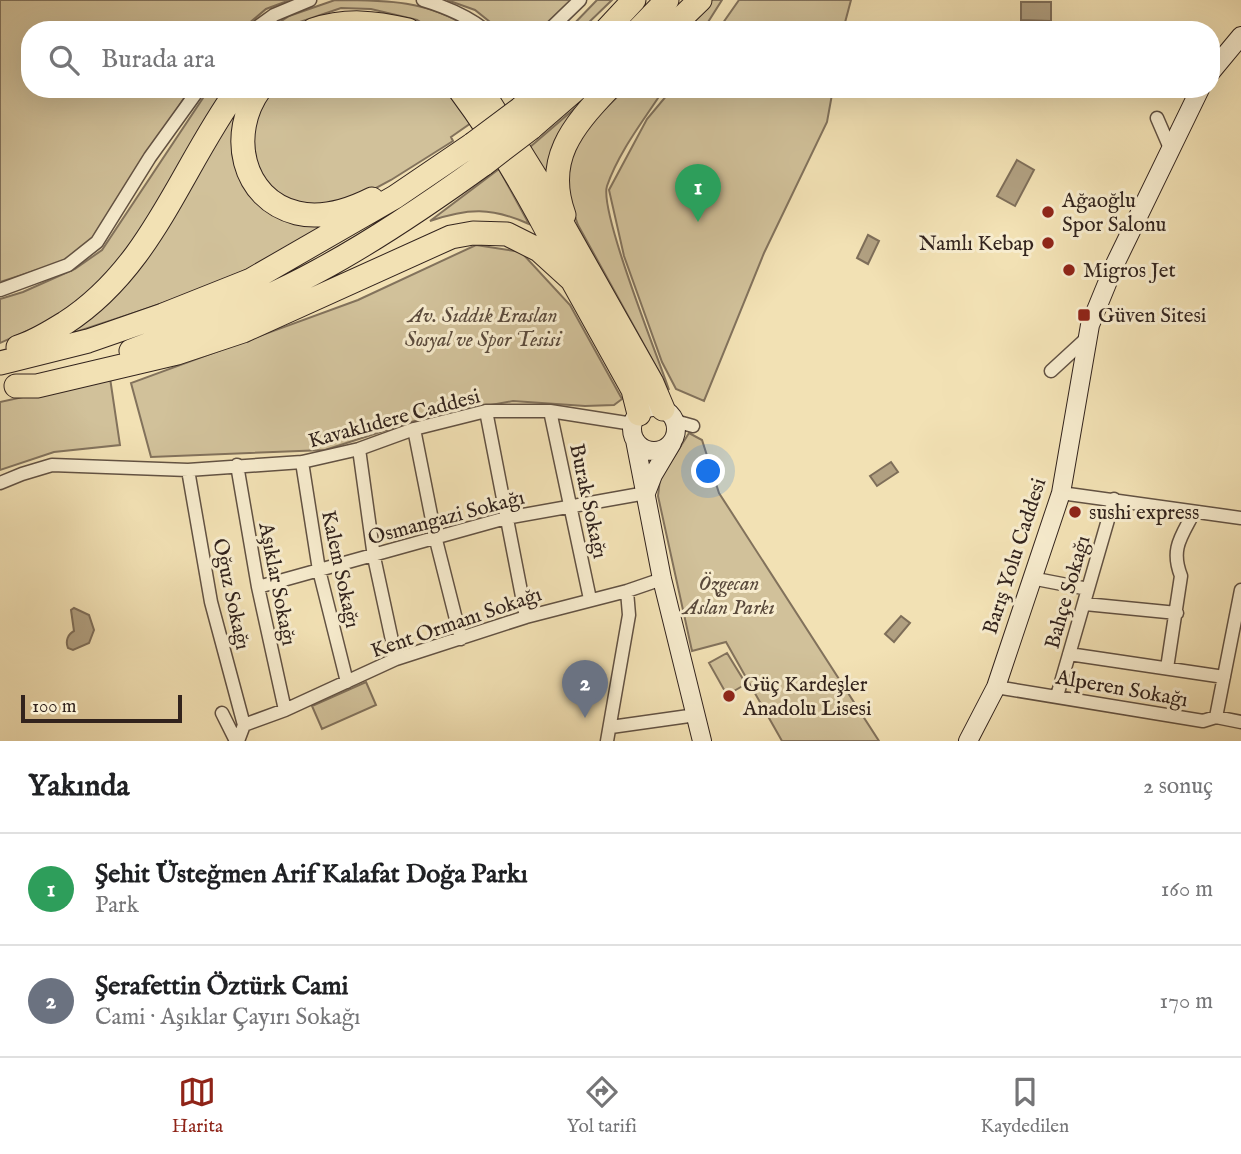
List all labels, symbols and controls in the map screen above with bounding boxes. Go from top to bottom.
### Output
search box [21,21,1220,98]
icon: search [45,41,83,79]
text: Burada ara [101,43,215,76]
pin: 1 [675,164,721,222]
place label: Ağaoğlu Spor Salonu [1061,188,1166,239]
marker: Ağaoğlu Spor Salonu [1040,204,1056,220]
place label: Namlı Kebap [919,231,1034,258]
marker: Namlı Kebap [1040,235,1056,251]
place label: Migros Jet [1083,258,1176,285]
marker: Migros Jet [1061,262,1077,278]
park label: Av. Sıddık Eraslan Sosyal ve Spor Tesisi [405,303,563,354]
place label: Güven Sitesi [1098,303,1206,330]
marker: Güven Sitesi [1076,307,1092,323]
street label: Kavaklıdere Caddesi [305,384,483,455]
street label: Burak Sokağı [562,441,613,561]
your location [691,454,725,488]
street label: Barış Yolu Caddesi [977,475,1053,638]
street label: Osmangazi Sokağı [365,485,528,552]
place label: sushi express [1089,500,1199,527]
marker: sushi express [1067,504,1083,520]
street label: Kalem Sokağı [314,508,365,631]
street label: Aşıklar Sokağı [251,519,302,648]
street label: Bahçe Sokağı [1039,533,1098,652]
street label: Oğuz Sokağı [206,536,256,653]
park label: Özgecan Aslan Parkı [681,571,775,622]
street label: Kent Ormanı Sokağı [368,582,545,665]
pin: 2 [562,660,608,718]
street label: Alperen Sokağı [1053,664,1190,714]
place label: Güç Kardeşler Anadolu Lisesi [742,672,872,723]
marker: Güç Kardeşler Anadolu Lisesi [721,688,737,704]
scale bar [21,692,182,724]
text: 100 m [32,695,76,719]
text: Yakında [28,768,130,806]
text: 2 sonuç [1143,772,1213,801]
text: Şehit Üsteğmen Arif Kalafat Doğa Parkı [95,858,528,891]
text: 1 [47,875,55,904]
text: 160 m [1161,875,1213,904]
text: Park [95,891,139,920]
text: Şerafettin Öztürk Cami [95,970,349,1003]
text: 2 [46,987,56,1016]
text: 170 m [1160,987,1213,1016]
text: Cami · Aşıklar Çayırı Sokağı [95,1003,360,1032]
tab: Harita [172,1073,223,1139]
tab: Yol tarifi [567,1073,637,1139]
tab: Kaydedilen [980,1073,1069,1139]

